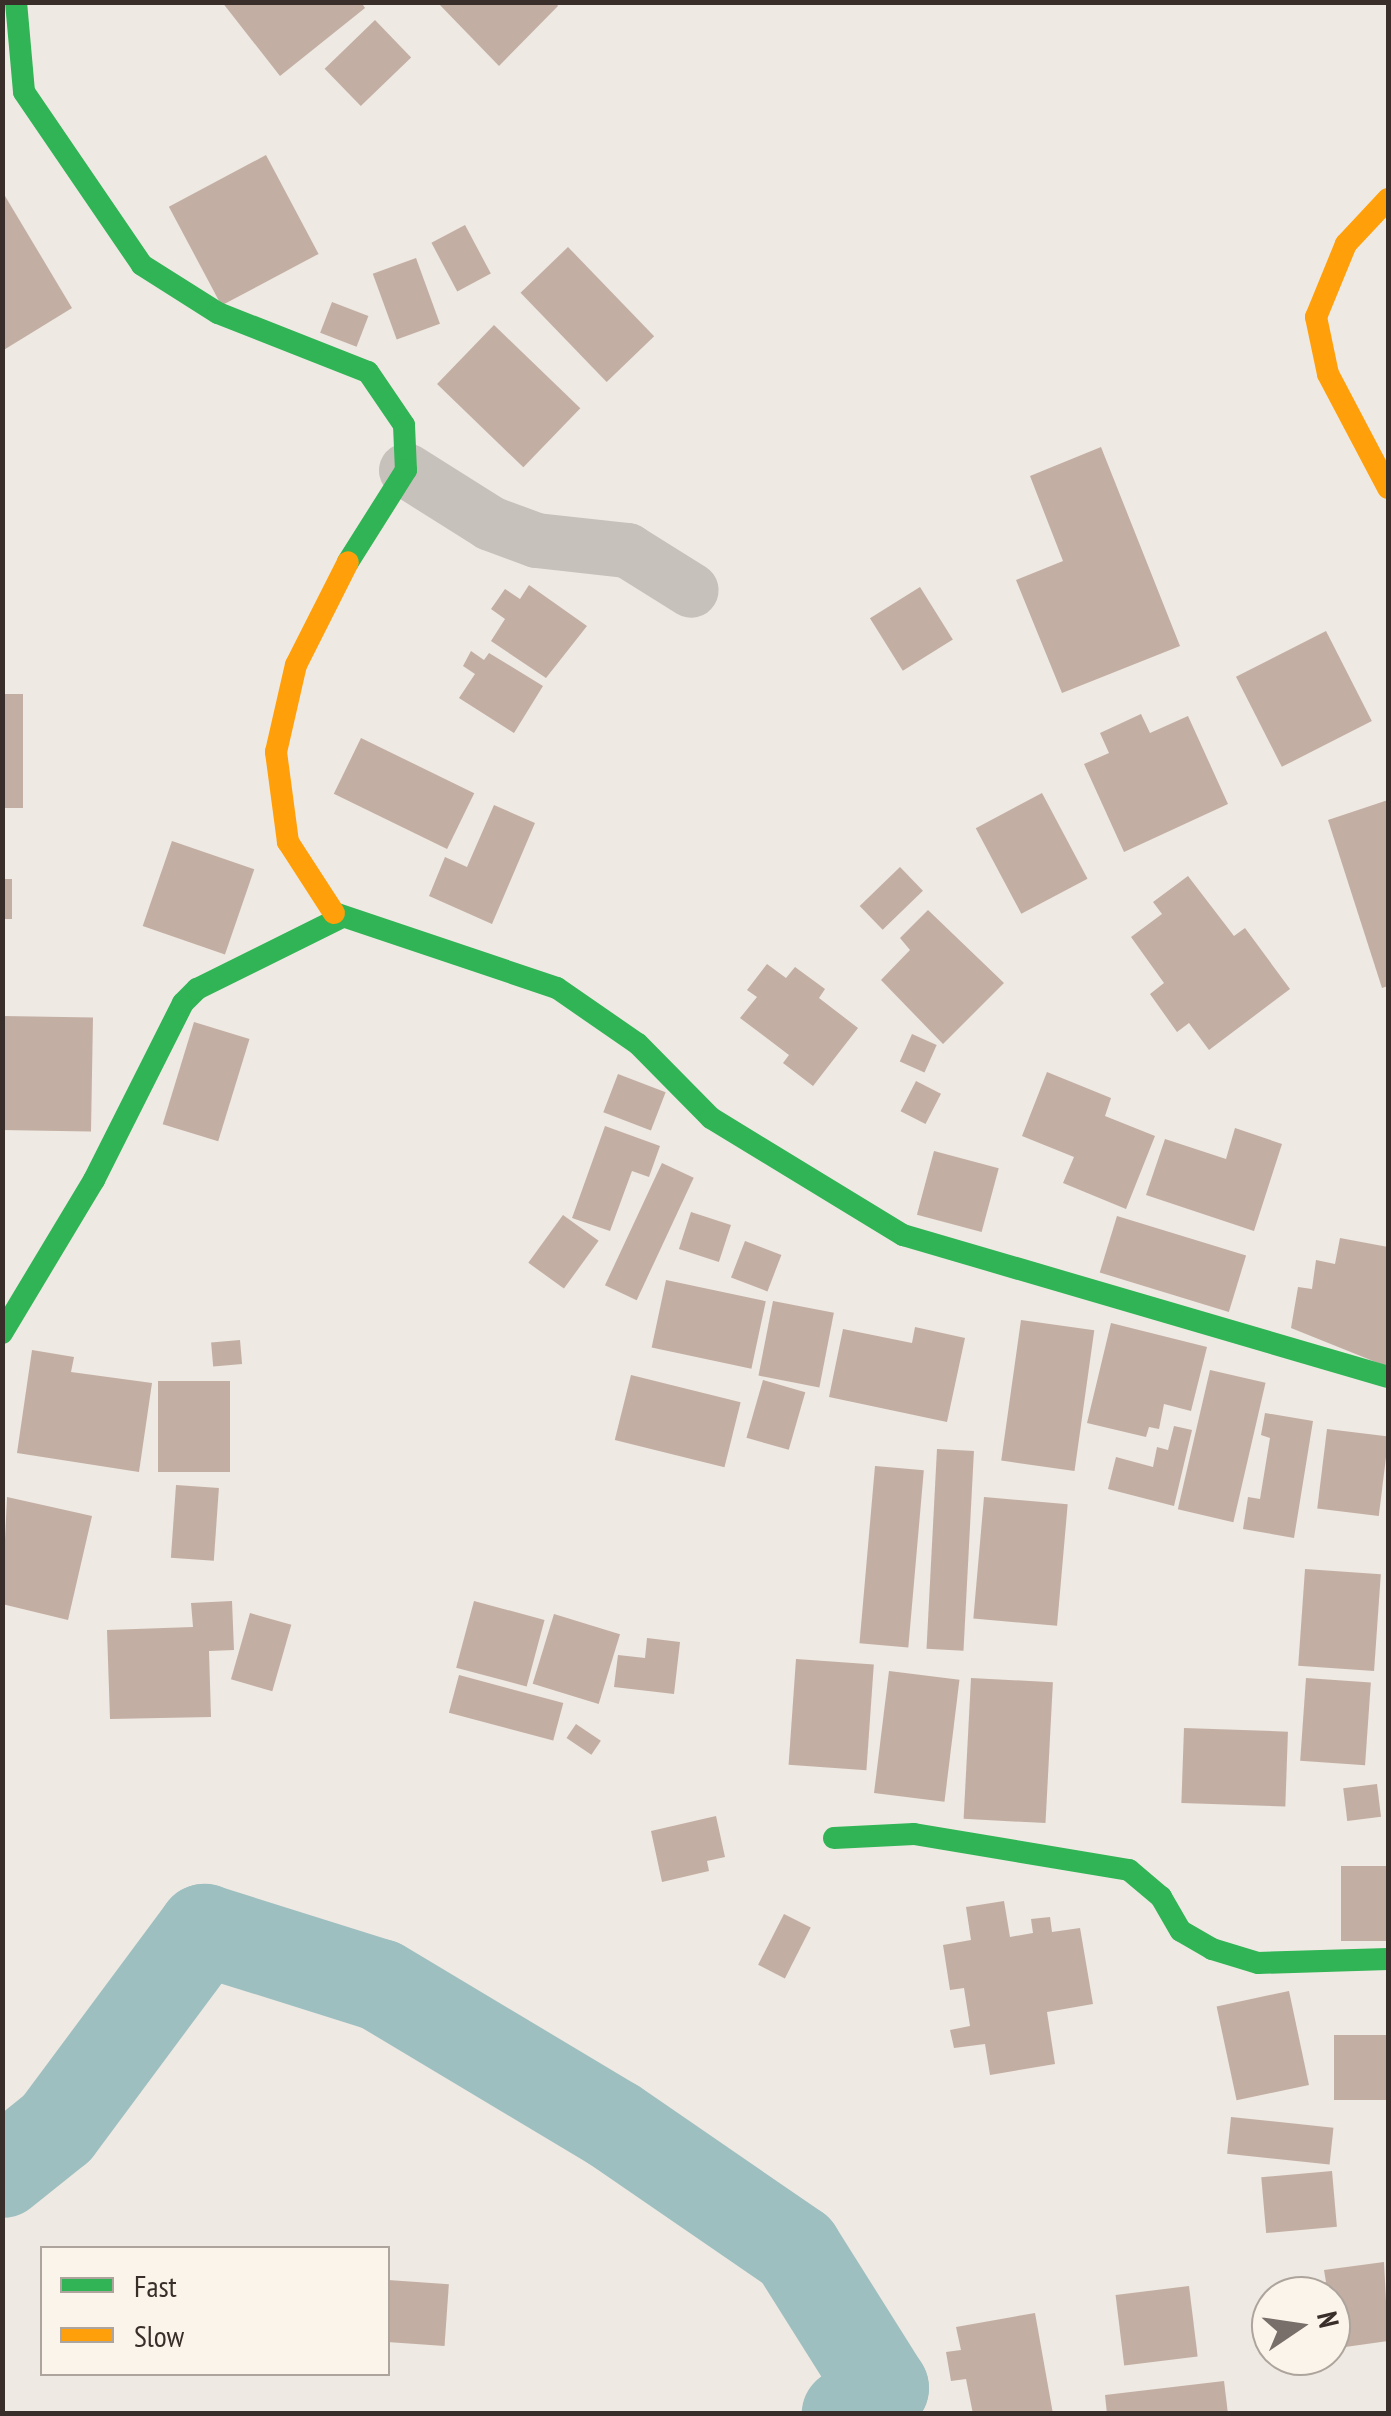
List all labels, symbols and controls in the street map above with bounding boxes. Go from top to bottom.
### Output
legend [40,2246,390,2376]
text: Fast [134,2266,177,2305]
north arrow [1251,2276,1351,2376]
text: N [1309,2308,1348,2331]
text: Slow [134,2316,184,2355]

